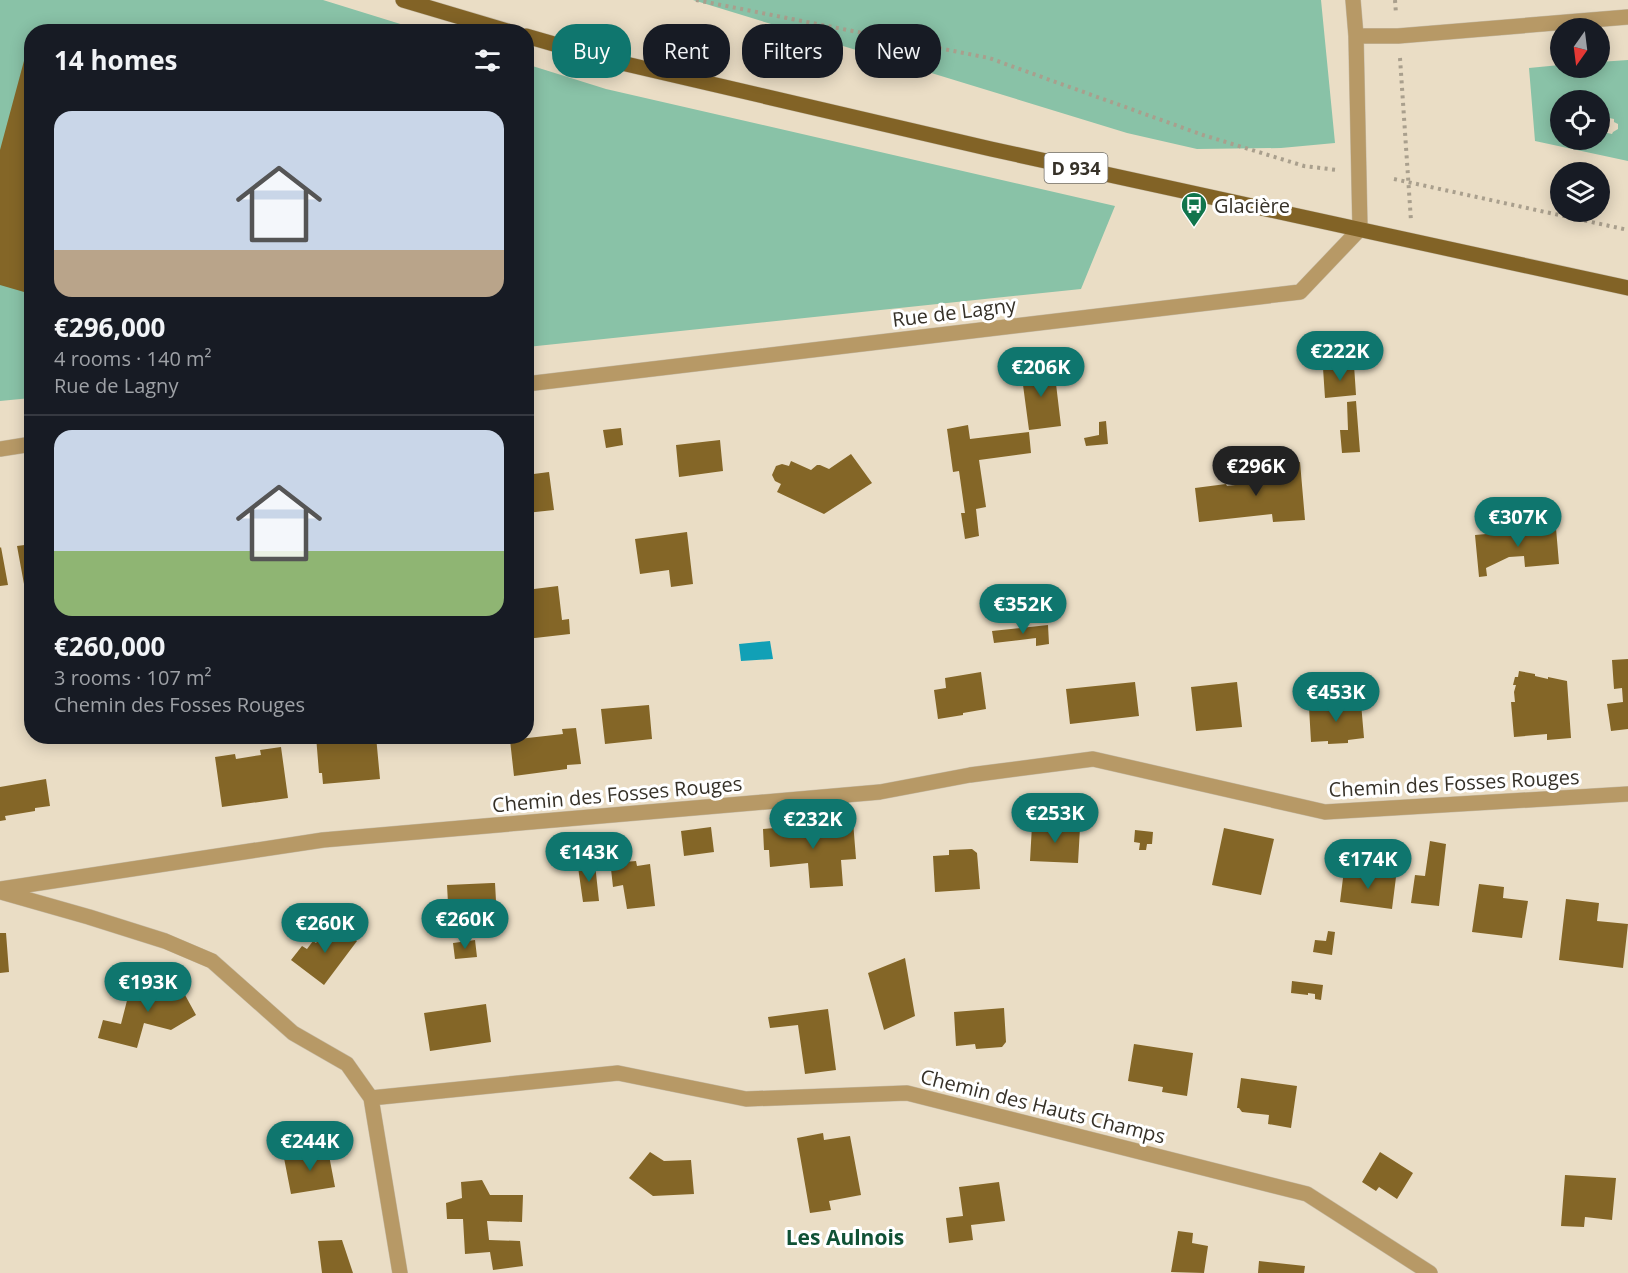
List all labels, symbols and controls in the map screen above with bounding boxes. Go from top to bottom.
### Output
north arrow [1550,18,1610,78]
map controls [1550,18,1610,222]
chip: Buy [552,24,631,78]
chip: Rent [643,24,730,78]
chip: Filters [742,24,843,78]
chip: New [855,24,941,78]
text: 14 homes [54,42,178,78]
icon: filters [471,44,504,77]
button: locate [1550,90,1610,150]
icon: home [225,150,333,258]
road number: D 934 [1044,153,1108,183]
button: layers [1550,162,1610,222]
bus stop icon: Glacière [1179,190,1209,228]
place label: Glacière [1214,192,1290,219]
street label: Rue de Lagny [891,291,1018,333]
text: €296,000 [54,309,165,345]
pin: €222K [1298,331,1382,382]
text: €222K [1310,337,1370,364]
text: 4 rooms · 140 m² [54,345,212,372]
pin: €206K [999,347,1083,398]
text: €206K [1011,353,1071,380]
text: Rue de Lagny [54,372,178,399]
pin: €296K [1214,446,1298,497]
text: €296K [1226,452,1286,479]
icon: home [225,469,333,577]
pin: €307K [1476,497,1560,548]
text: €307K [1488,503,1548,530]
pin: €352K [981,584,1065,635]
text: €352K [993,590,1053,617]
text: €260,000 [54,628,165,664]
text: 3 rooms · 107 m² [54,664,212,691]
pin: €453K [1294,672,1378,723]
text: €453K [1306,678,1366,705]
text: Chemin des Fosses Rouges [54,691,305,718]
street label: Chemin des Fosses Rouges [1328,763,1580,803]
street label: Chemin des Fosses Rouges [491,770,743,818]
pin: €253K [1013,793,1097,844]
pin: €232K [771,799,855,850]
text: €253K [1025,799,1085,826]
text: €232K [783,805,843,832]
pin: €143K [547,832,631,883]
text: €143K [559,838,619,865]
pin: €174K [1326,839,1410,890]
text: €174K [1338,845,1398,872]
pin: €260K [423,899,507,950]
pin: €260K [283,903,367,954]
text: €260K [435,905,495,932]
text: €260K [295,909,355,936]
pin: €193K [106,962,190,1013]
text: €193K [118,968,178,995]
street label: Chemin des Hauts Champs [918,1062,1168,1150]
pin: €244K [268,1121,352,1172]
text: €244K [280,1127,340,1154]
district label: Les Aulnois [786,1223,904,1251]

